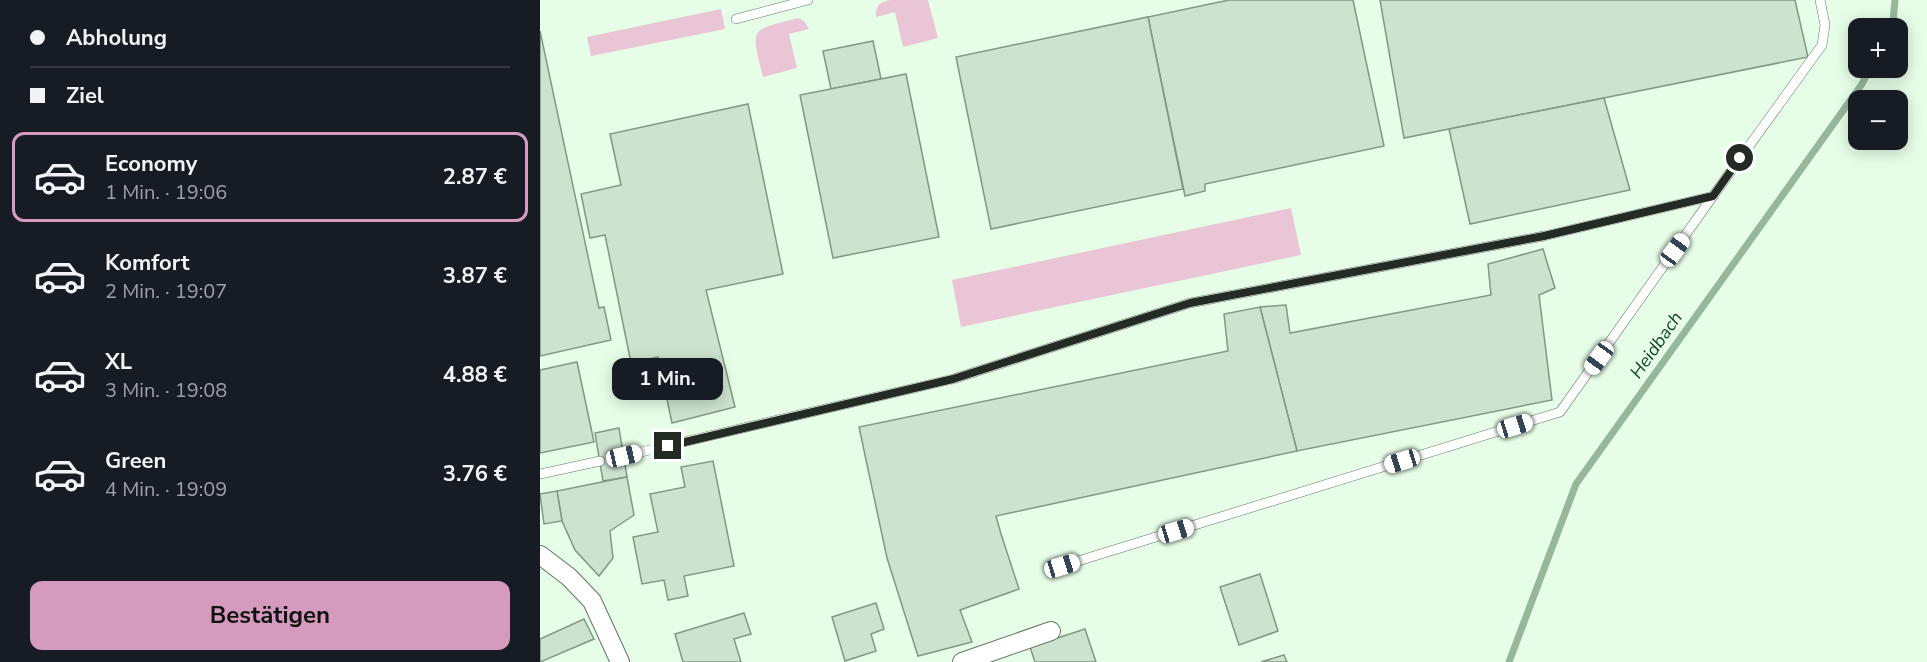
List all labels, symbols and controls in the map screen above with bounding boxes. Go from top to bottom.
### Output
map controls [1848,18,1908,150]
button: + [1848,18,1908,78]
text: Abholung [66,23,167,53]
text: Ziel [66,81,104,111]
button: − [1848,90,1908,150]
route start [1726,144,1753,171]
text: Economy [105,149,197,179]
icon: car [33,150,87,204]
text: 2.87 € [443,162,507,192]
text: 1 Min. · 19:06 [105,179,227,206]
car [1657,230,1693,270]
text: Komfort [105,248,189,278]
icon: car [33,249,87,303]
text: 3.87 € [443,261,507,291]
text: 2 Min. · 19:07 [105,278,227,305]
water label: Heidbach [1624,307,1688,383]
car [1581,338,1617,378]
text: XL [105,347,132,377]
icon: car [33,348,87,402]
callout: 1 Min. [612,359,724,401]
text: 4.88 € [443,360,507,390]
text: 1 Min. [639,365,696,392]
text: 3 Min. · 19:08 [105,377,227,404]
car [1495,412,1535,440]
route end [654,432,681,459]
car [604,443,644,469]
text: Green [105,446,166,476]
icon: car [33,447,87,501]
car [1382,447,1422,475]
text: 3.76 € [443,459,507,489]
text: 4 Min. · 19:09 [105,476,227,503]
car [1156,517,1196,545]
car [1042,552,1082,580]
button: Bestätigen [30,581,510,650]

